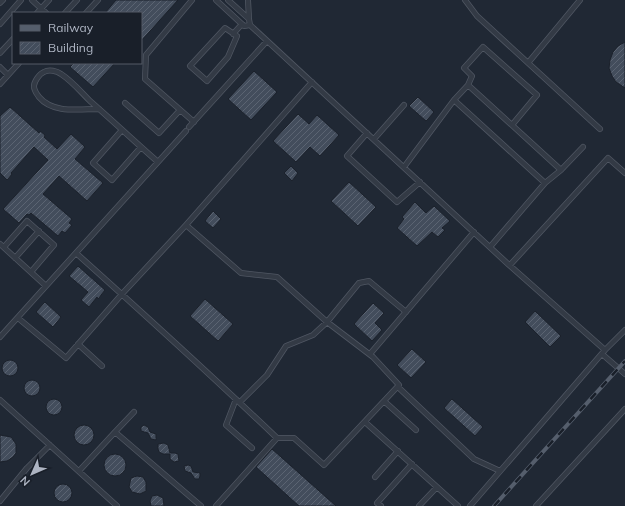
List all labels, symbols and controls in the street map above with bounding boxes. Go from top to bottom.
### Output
legend [12,12,142,64]
text: Railway [48,20,94,35]
text: Building [48,40,93,55]
north arrow [12,454,52,494]
text: N [17,473,33,489]

